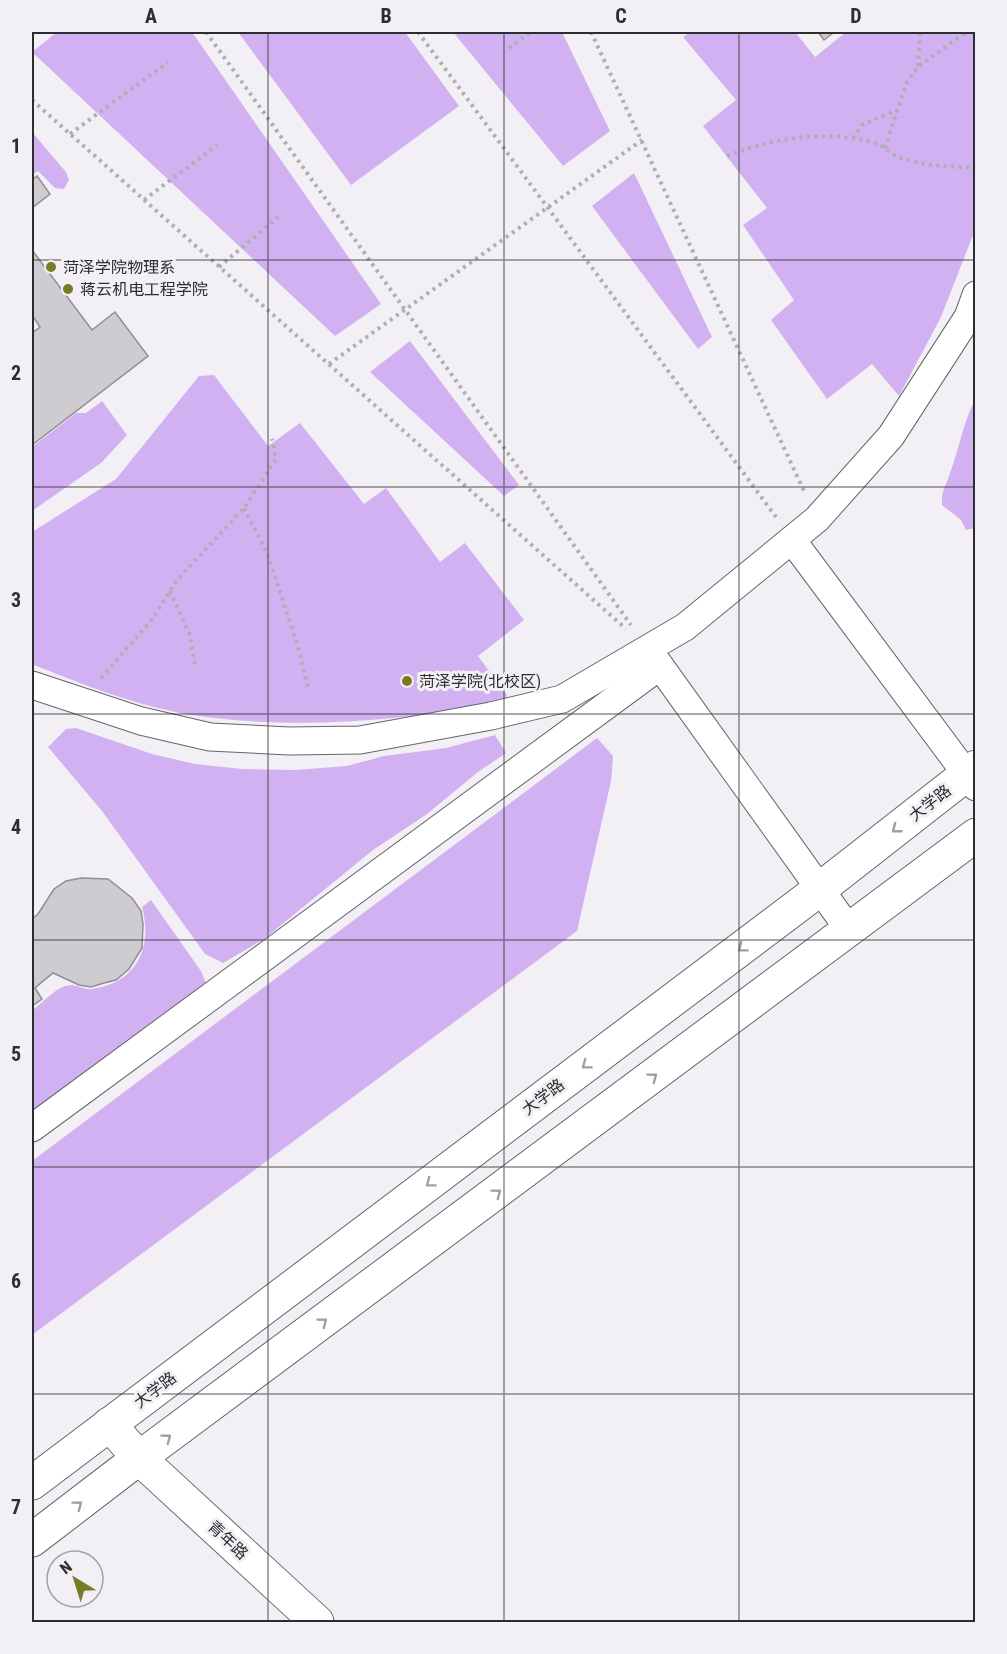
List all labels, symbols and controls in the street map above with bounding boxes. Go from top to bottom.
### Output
text: A [145,4,157,28]
text: B [380,4,392,28]
text: C [615,4,627,28]
text: D [850,4,862,28]
text: 1 [11,134,21,158]
place label: 菏泽学院物理系 [63,258,175,277]
marker: 菏泽学院物理系 [44,260,58,274]
place label: 蒋云机电工程学院 [80,280,208,299]
marker: 蒋云机电工程学院 [61,282,75,296]
text: 2 [11,361,21,385]
text: 3 [11,588,21,612]
place label: 菏泽学院(北校区) [419,672,541,691]
marker: 菏泽学院(北校区) [400,674,414,688]
street label: 大学路 [905,781,955,825]
text: 4 [11,815,21,839]
one-way arrow [892,822,903,833]
one-way arrow [737,941,748,952]
text: 5 [11,1042,21,1066]
one-way arrow [581,1058,592,1069]
one-way arrow [647,1073,658,1084]
street label: 大学路 [518,1075,568,1119]
one-way arrow [426,1175,437,1186]
one-way arrow [490,1189,501,1200]
text: 6 [11,1269,21,1293]
one-way arrow [317,1318,328,1329]
street label: 大学路 [130,1368,180,1412]
one-way arrow [160,1434,171,1445]
text: 7 [11,1495,21,1519]
one-way arrow [71,1501,82,1512]
street label: 青年路 [204,1517,252,1563]
north arrow [45,1549,105,1609]
text: N [56,1557,76,1578]

